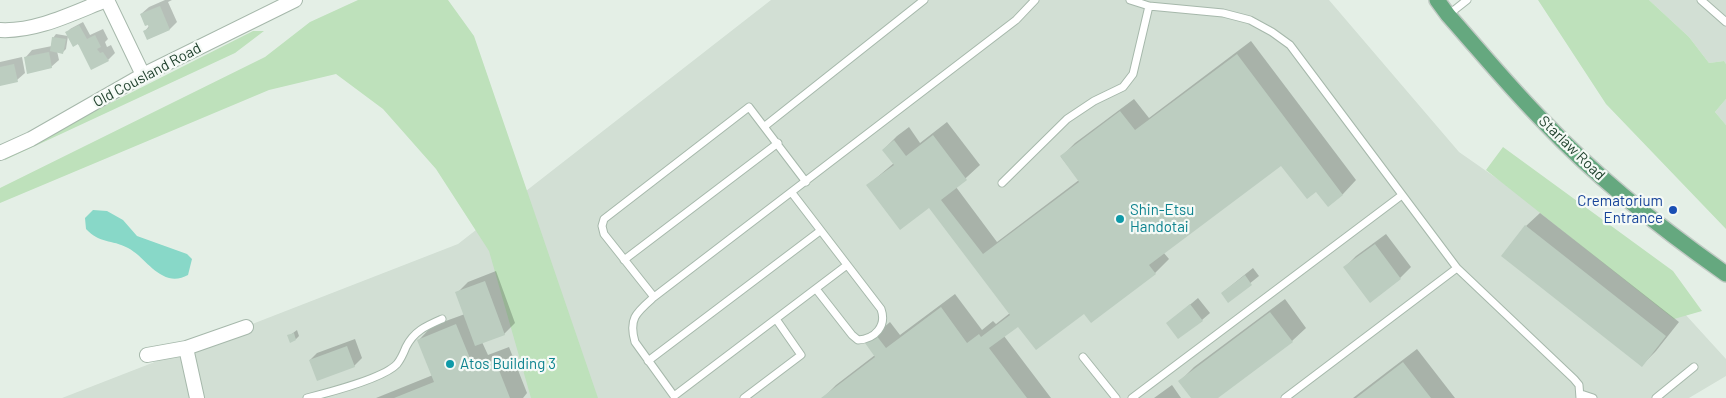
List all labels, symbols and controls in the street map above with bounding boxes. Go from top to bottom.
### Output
street label: Old Cousland Road [90,39,204,111]
street label: Starlaw Road [1535,112,1609,184]
place label: Crematorium Entrance [1577,192,1663,227]
place label: Shin-Etsu Handotai [1130,201,1194,236]
marker: Crematorium Entrance [1667,204,1679,216]
marker: Shin-Etsu Handotai [1114,213,1126,225]
place label: Atos Building 3 [460,355,556,373]
marker: Atos Building 3 [444,358,456,370]

